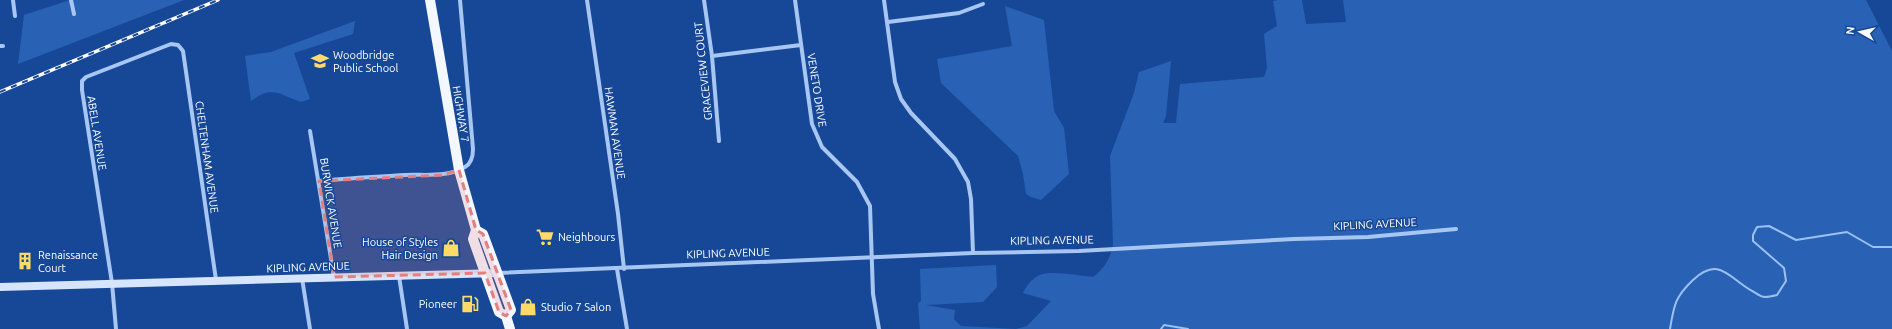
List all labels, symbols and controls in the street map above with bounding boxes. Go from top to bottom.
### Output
north arrow [1840,12,1880,52]
street label: GRACEVIEW COURT [692,21,714,121]
text: N [1844,26,1857,36]
place label: Woodbridge Public School [333,49,399,74]
school or university icon: Woodbridge Public School [310,51,330,71]
street label: VENETO DRIVE [805,52,829,128]
street label: HIGHWAY 7 [451,85,471,143]
street label: HAWMAN AVENUE [603,86,627,180]
street label: ABELL AVENUE [85,95,109,171]
street label: CHELTENHAM AVENUE [193,100,221,214]
street label: BURWICK AVENUE [318,157,344,249]
street label: KIPLING AVENUE [1333,216,1417,232]
supermarket icon: Neighbours [535,227,555,247]
place label: Neighbours [558,231,616,243]
street label: KIPLING AVENUE [1010,233,1094,247]
place label: House of Styles Hair Design [362,236,438,261]
shop icon: House of Styles Hair Design [441,238,461,258]
street label: KIPLING AVENUE [686,246,770,260]
place label: Renaissance Court [38,249,98,274]
building icon: Renaissance Court [15,251,35,271]
street label: KIPLING AVENUE [266,260,350,274]
fuel station icon: Pioneer [460,294,480,314]
shop icon: Studio 7 Salon [518,297,538,317]
place label: Pioneer [419,298,458,310]
place label: Studio 7 Salon [541,301,611,313]

